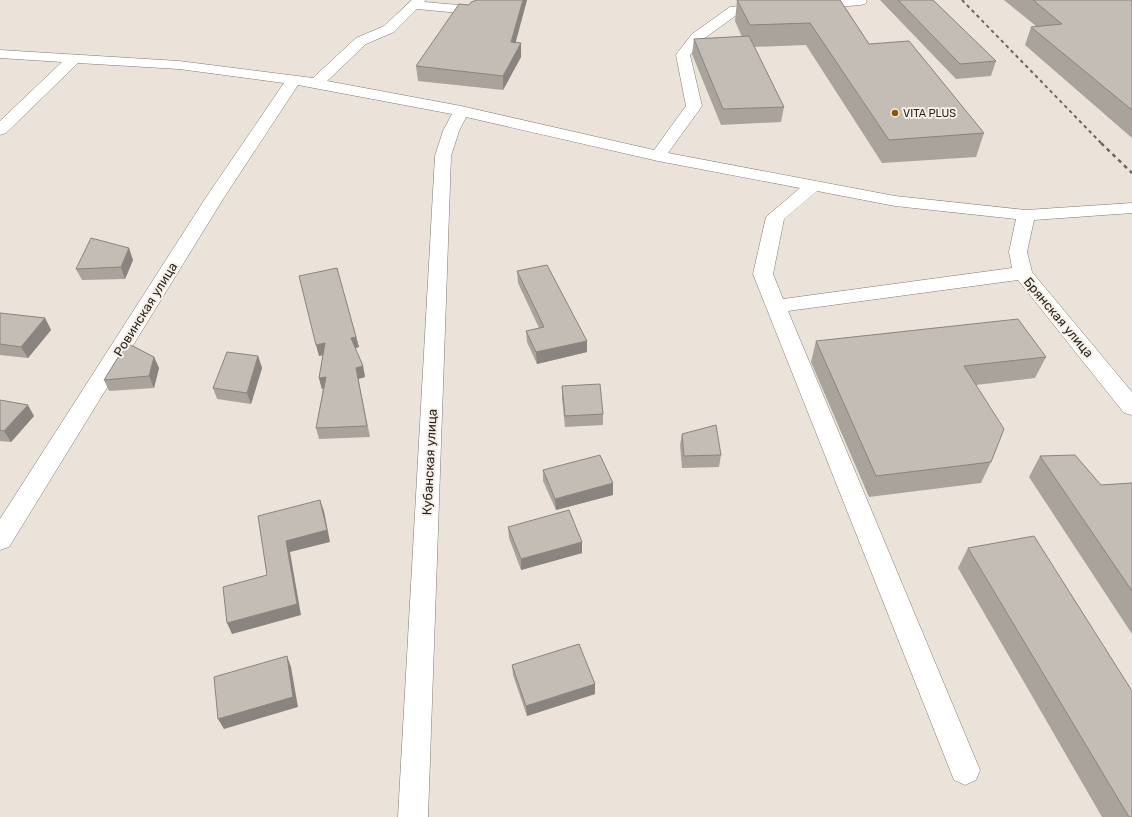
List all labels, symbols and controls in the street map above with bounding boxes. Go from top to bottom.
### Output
place label: VITA PLUS [903,107,956,120]
marker: VITA PLUS [890,108,900,118]
street label: Ровинская улица [110,260,180,359]
street label: Брянская улица [1021,274,1097,360]
street label: Кубанская улица [419,408,440,516]

